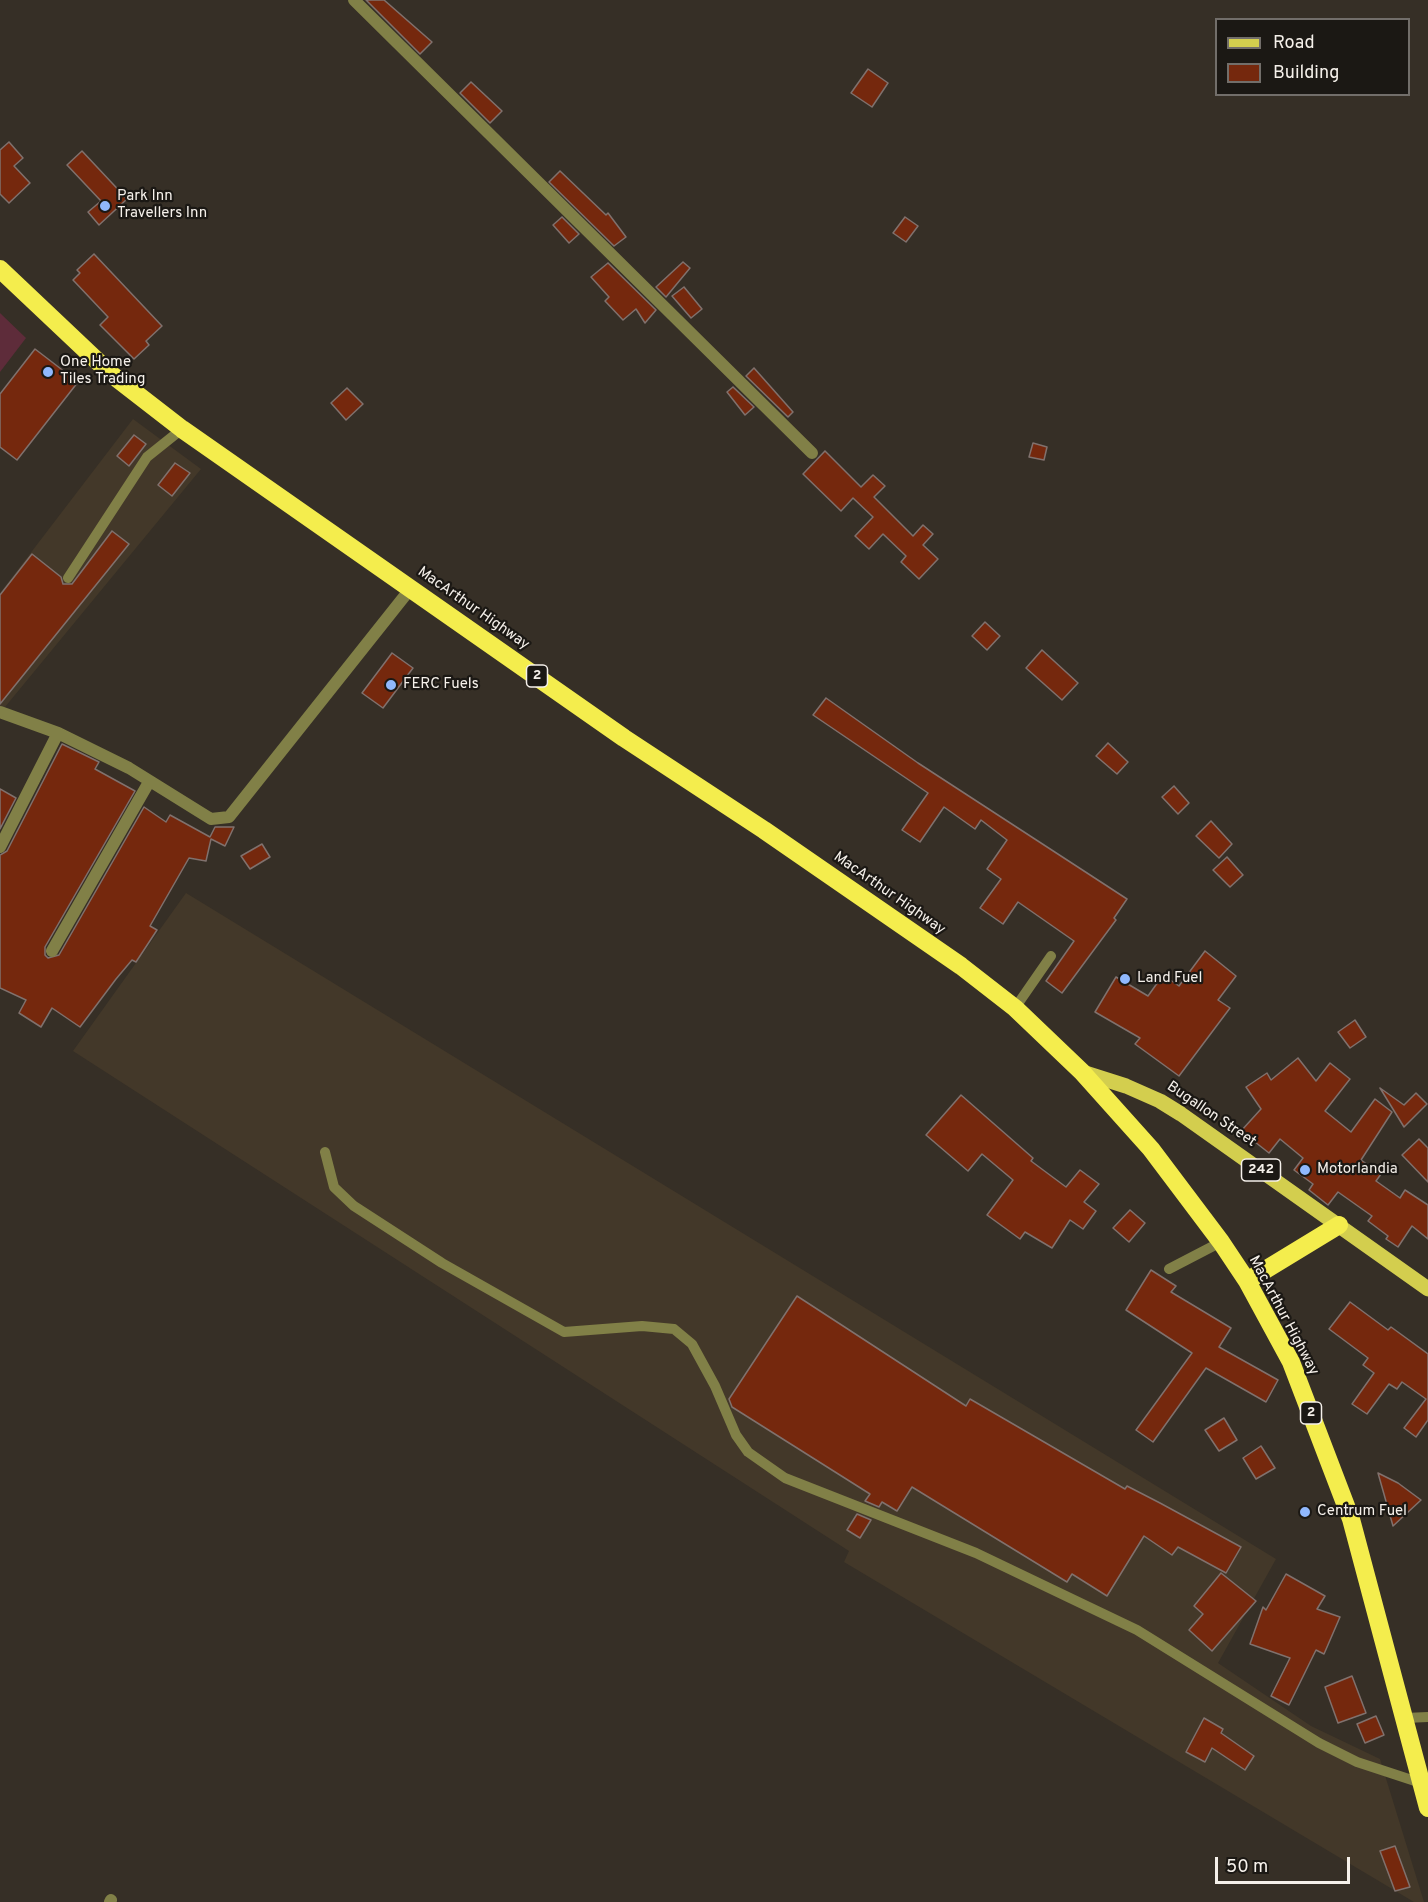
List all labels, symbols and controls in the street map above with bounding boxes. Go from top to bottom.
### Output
legend [1215,18,1410,96]
text: Road [1273,32,1315,55]
text: Building [1273,62,1339,85]
place label: Park Inn Travellers Inn [117,188,207,223]
marker: Park Inn Travellers Inn [98,199,112,213]
place label: One Home Tiles Trading [60,354,145,389]
marker: One Home Tiles Trading [41,365,55,379]
street label: MacArthur Highway [414,564,532,654]
road number: 2 [526,665,548,687]
place label: FERC Fuels [403,676,479,694]
marker: FERC Fuels [384,678,398,692]
street label: MacArthur Highway [830,849,948,939]
place label: Land Fuel [1137,970,1202,988]
marker: Land Fuel [1118,972,1132,986]
street label: Bugallon Street [1163,1078,1259,1152]
road number: 242 [1242,1159,1280,1181]
place label: Motorlandia [1317,1161,1398,1179]
marker: Motorlandia [1298,1163,1312,1177]
street label: MacArthur Highway [1244,1253,1322,1379]
road number: 2 [1300,1402,1322,1424]
place label: Centrum Fuel [1317,1503,1407,1521]
marker: Centrum Fuel [1298,1505,1312,1519]
scale bar [1218,1845,1353,1883]
text: 50 m [1226,1856,1268,1879]

